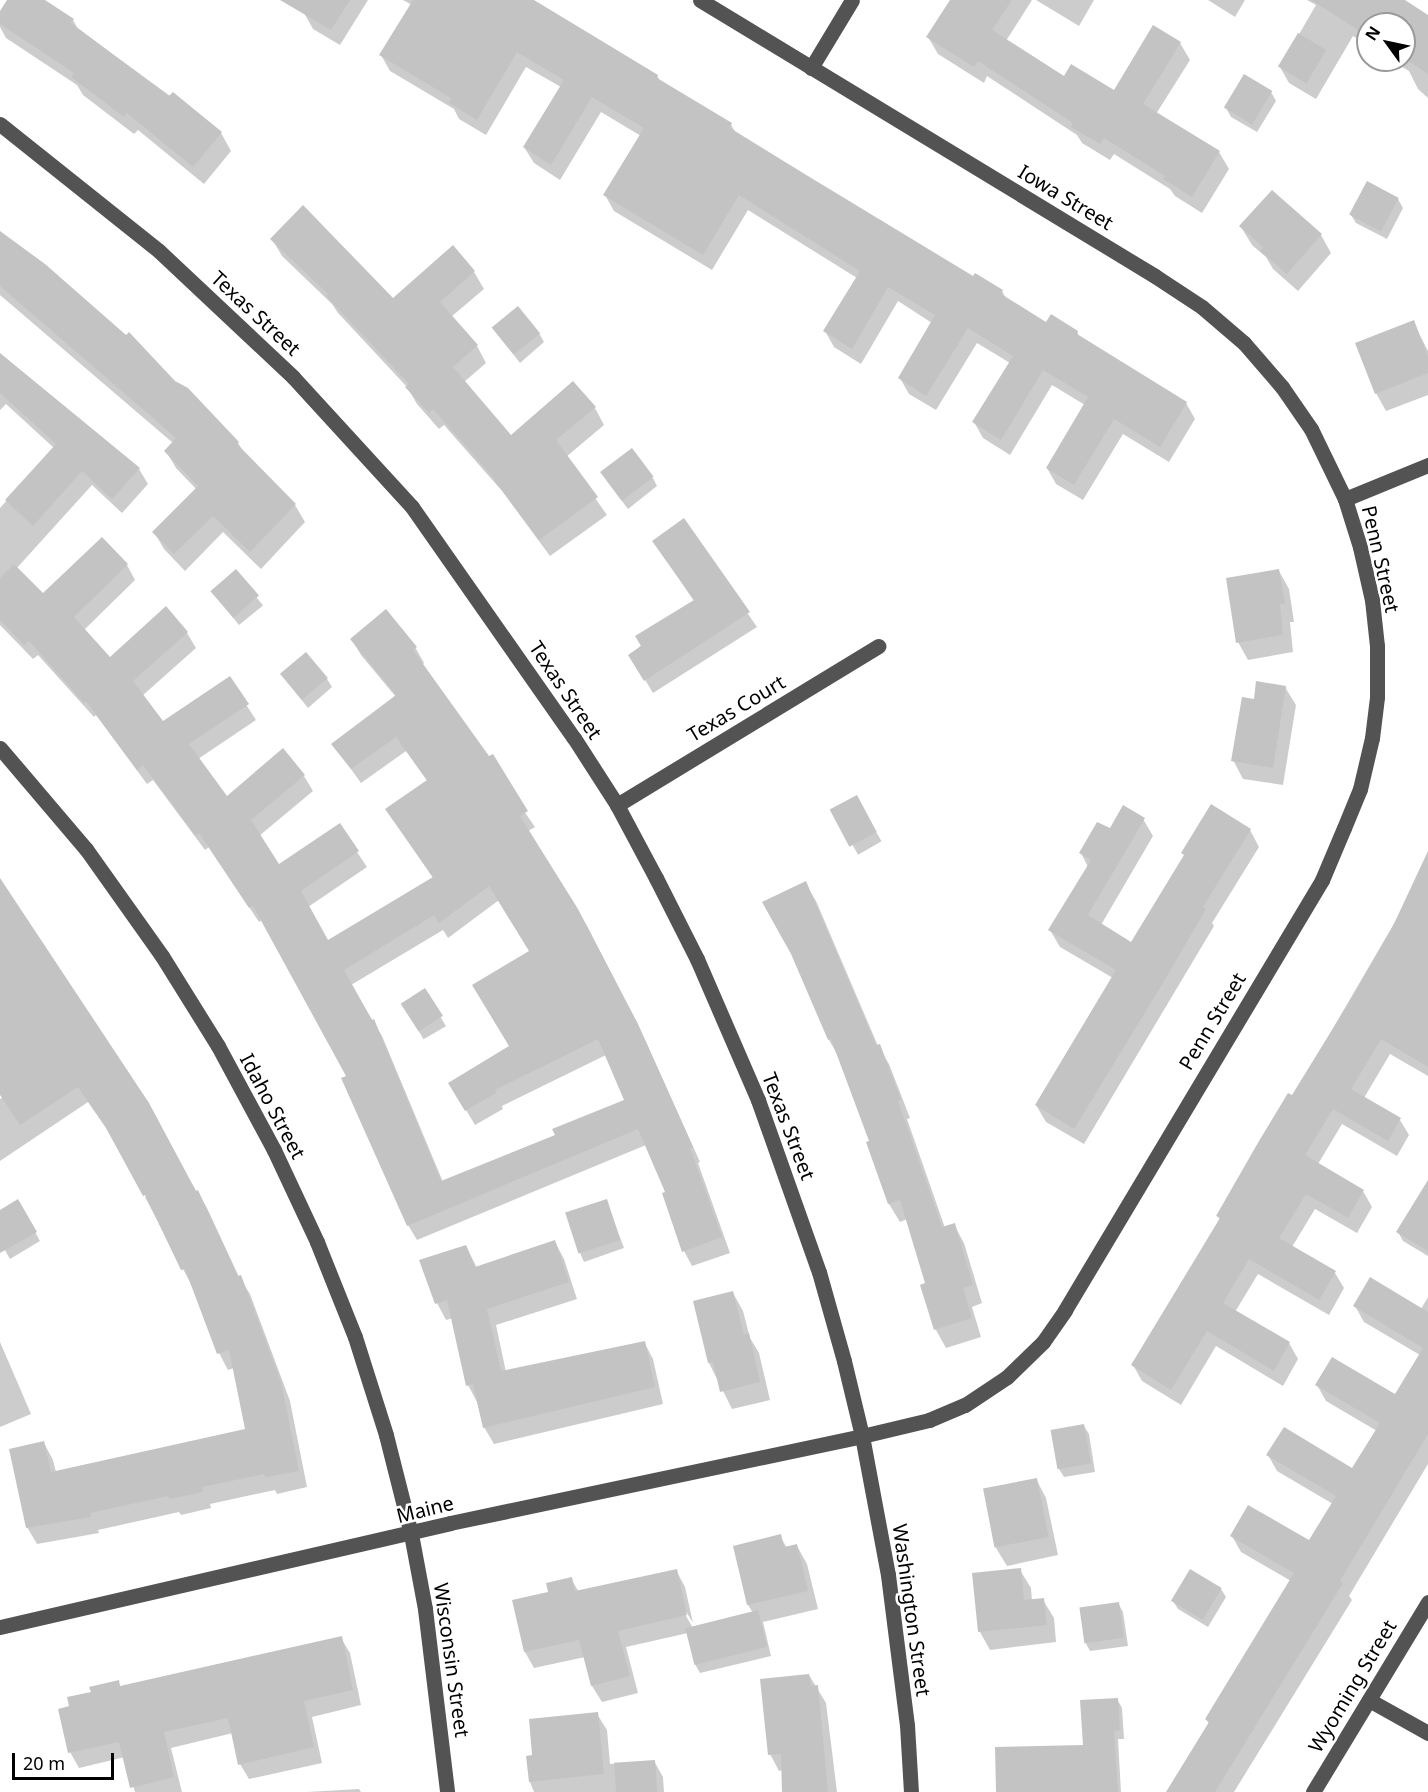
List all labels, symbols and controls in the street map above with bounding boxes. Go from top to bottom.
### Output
north arrow [1356,12,1416,72]
text: N [1360,22,1385,45]
street label: Iowa Street [1014,159,1118,235]
street label: Texas Street [206,266,306,360]
street label: Penn Street [1357,503,1405,615]
street label: Texas Street [524,636,608,744]
street label: Texas Court [683,669,789,747]
street label: Penn Street [1174,968,1250,1074]
street label: Idaho Street [235,1049,311,1163]
street label: Texas Street [758,1069,820,1183]
street label: Maine [394,1490,456,1528]
street label: Washington Street [888,1522,936,1698]
street label: Wisconsin Street [429,1581,475,1739]
street label: Wyoming Street [1303,1615,1401,1757]
scale bar [15,1741,117,1779]
text: 20 m [23,1751,65,1775]

